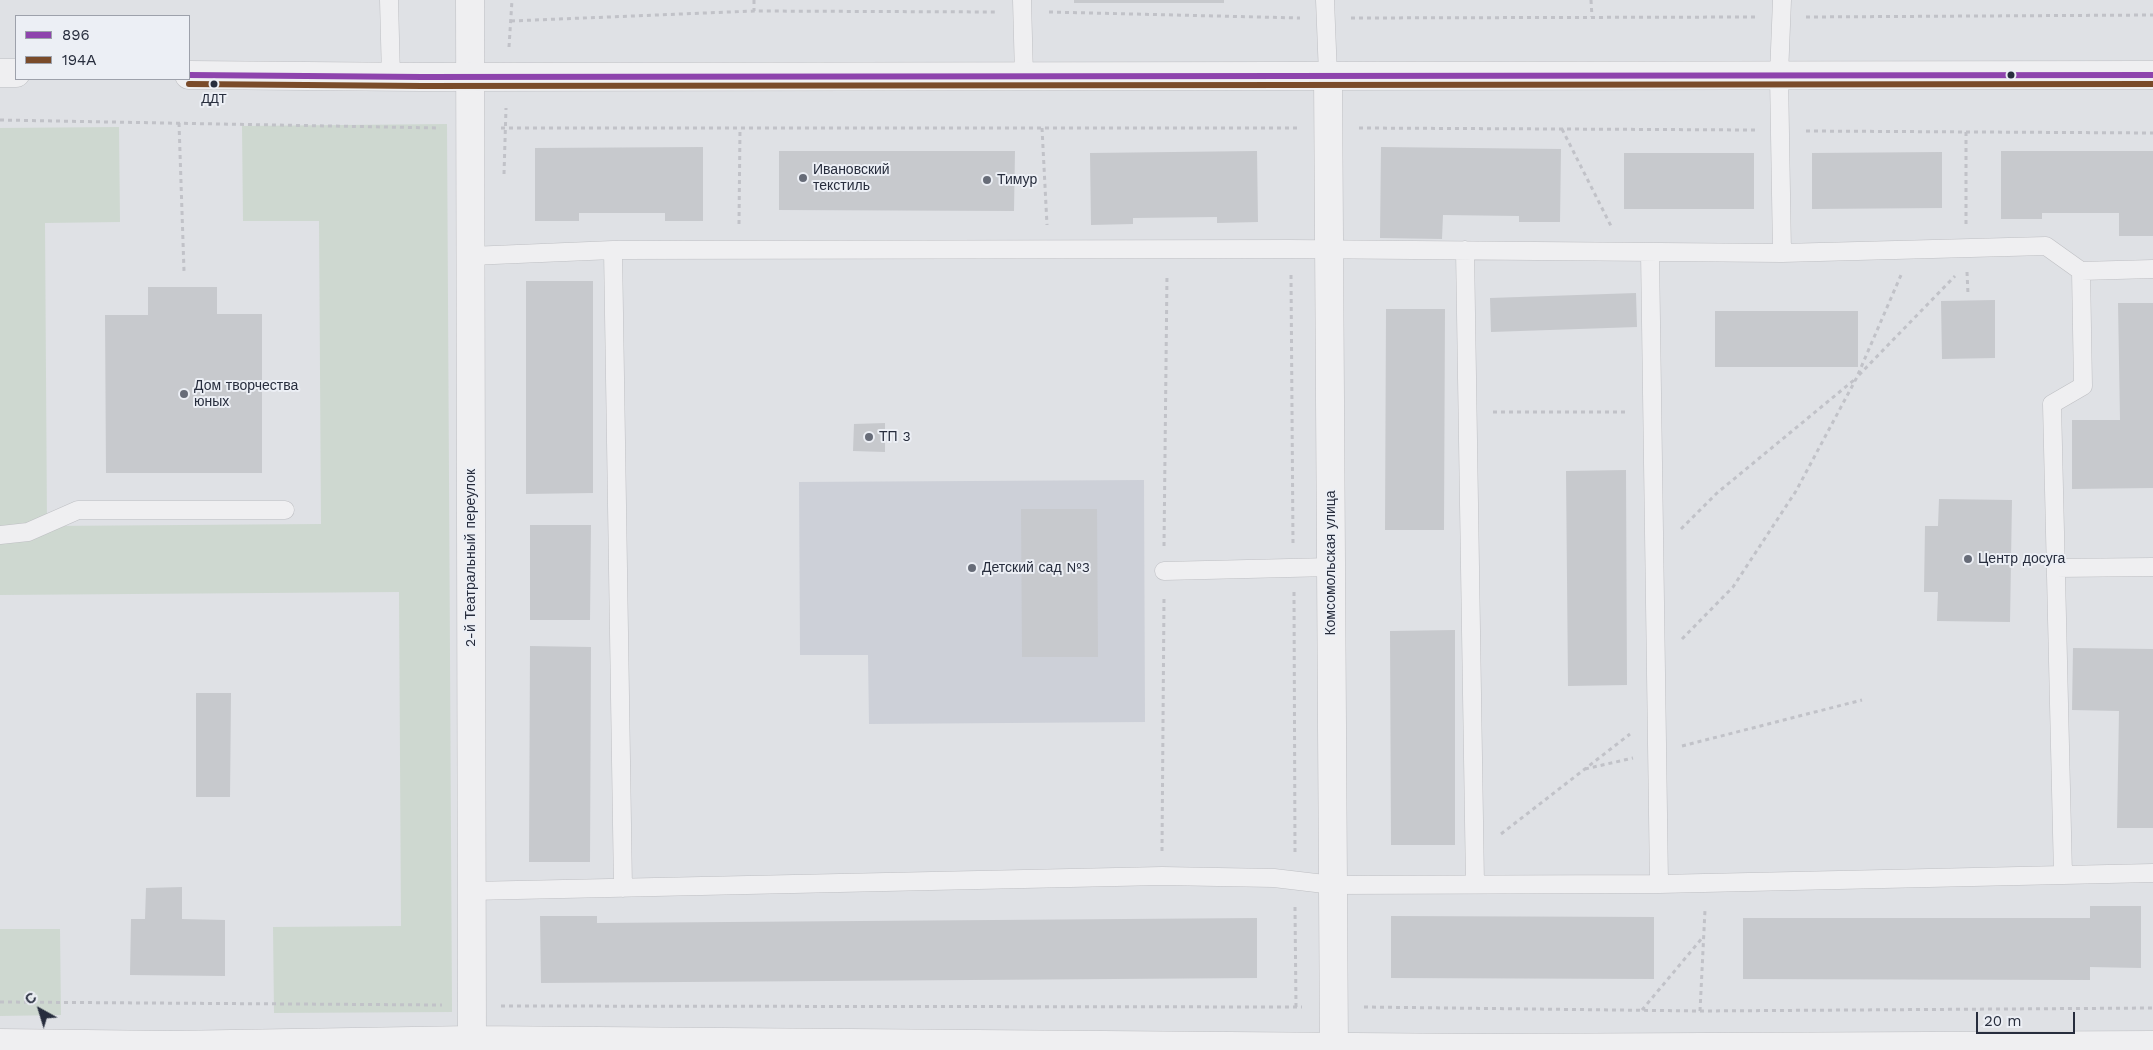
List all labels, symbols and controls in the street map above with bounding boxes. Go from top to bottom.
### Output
legend [15,15,190,80]
text: 896 [62,26,90,44]
text: 194А [62,51,96,69]
unlabelled marker [2006,70,2016,80]
marker: ДДТ [209,79,219,89]
place label: ДДТ [201,91,227,107]
place label: Ивановский текстиль [813,162,890,194]
marker: Ивановский текстиль [797,172,809,184]
place label: Тимур [997,172,1037,188]
marker: Тимур [981,174,993,186]
place label: Дом творчества юных [194,378,298,411]
marker: Дом творчества юных [178,388,190,400]
place label: ТП 3 [879,429,911,445]
marker: ТП 3 [863,431,875,443]
street label: 2-й Театральный переулок [463,469,479,647]
street label: Комсомольская улица [1323,490,1339,636]
place label: Центр досуга [1978,551,2065,567]
marker: Центр досуга [1962,553,1974,565]
place label: Детский сад №3 [982,560,1090,576]
marker: Детский сад №3 [966,562,978,574]
north arrow [15,985,65,1035]
text: С [22,989,40,1008]
scale bar [1978,1002,2077,1034]
text: 20 m [1984,1012,2022,1030]

